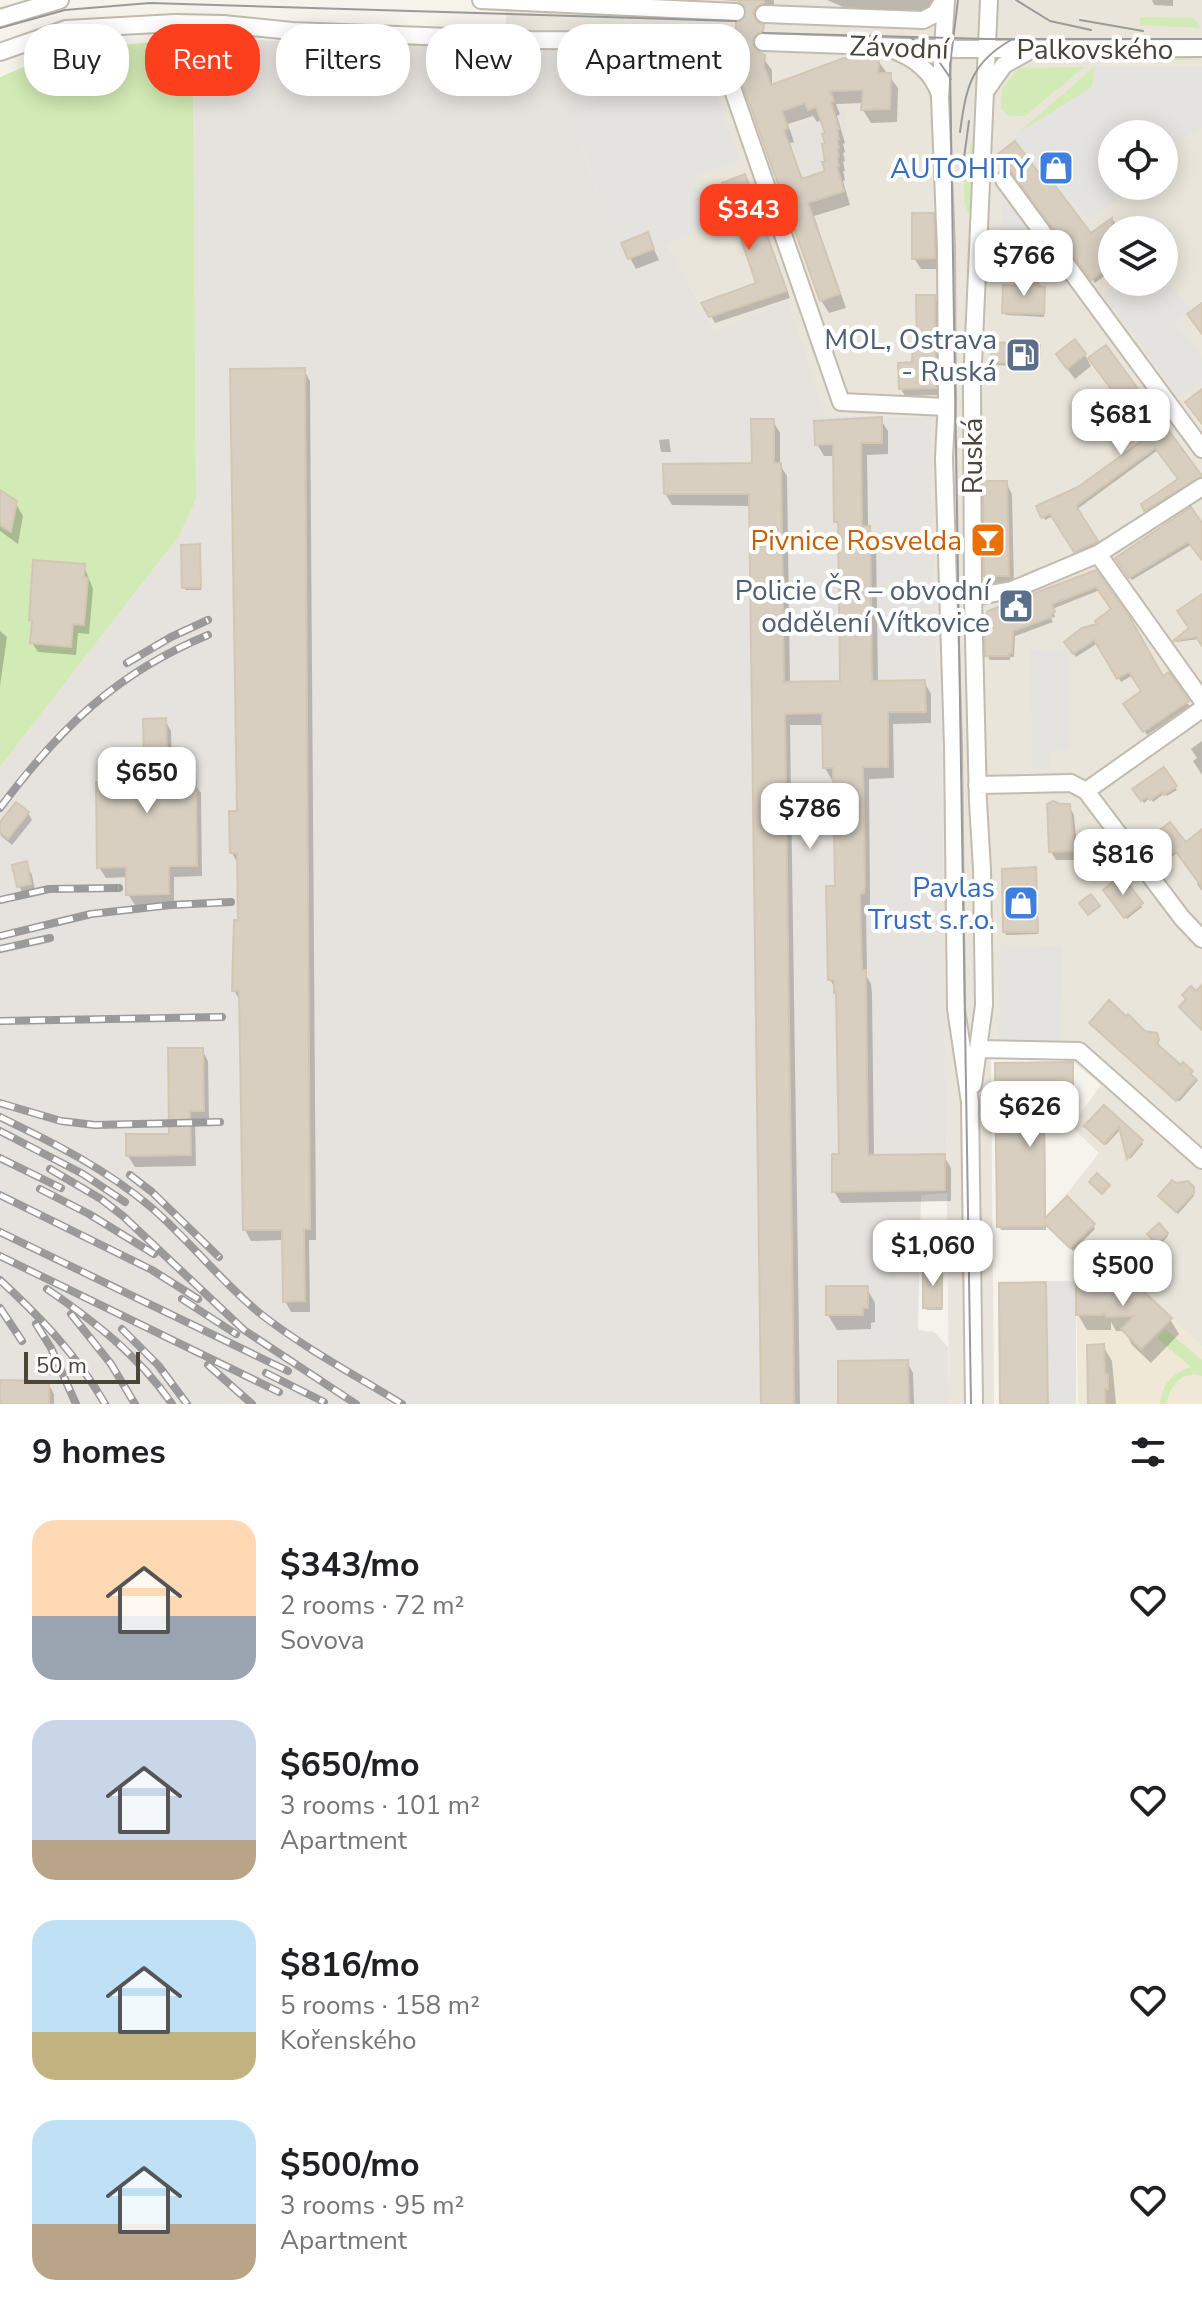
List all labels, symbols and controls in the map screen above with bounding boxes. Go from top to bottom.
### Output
chip: Buy [24,24,129,96]
chip: Rent [145,24,260,96]
chip: Filters [276,24,410,96]
chip: New [426,24,541,96]
chip: Apartment [557,24,750,96]
street label: Závodní [849,27,951,69]
street label: Palkovského [1017,31,1173,69]
map controls [1098,120,1178,296]
button: locate [1098,120,1178,200]
shop icon: AUTOHITY [1037,149,1075,187]
place label: AUTOHITY [890,150,1031,188]
pin: $343 [702,184,796,252]
text: $343 [718,192,780,227]
button: layers [1098,216,1178,296]
pin: $766 [977,230,1071,298]
text: $766 [993,238,1055,273]
place label: MOL, Ostrava - Ruská [824,321,997,391]
fuel station icon: MOL, Ostrava - Ruská [1004,336,1042,374]
pin: $681 [1074,389,1168,457]
text: $681 [1090,397,1152,432]
street label: Ruská [954,418,992,494]
bar icon: Pivnice Rosvelda [969,521,1007,559]
place label: Pivnice Rosvelda [751,522,962,560]
place label: Policie ČR – obvodní oddělení Vítkovice [735,572,991,642]
public building icon: Policie ČR – obvodní oddělení Vítkovice [997,587,1035,625]
pin: $650 [100,747,194,815]
text: $650 [116,755,178,790]
pin: $786 [763,783,857,851]
text: $786 [779,791,841,826]
pin: $816 [1076,829,1170,897]
text: $816 [1092,837,1154,872]
place label: Pavlas Trust s.r.o. [868,869,995,939]
shop icon: Pavlas Trust s.r.o. [1002,884,1040,922]
pin: $626 [983,1081,1077,1149]
text: $626 [999,1089,1061,1124]
pin: $1,060 [868,1220,998,1288]
text: $1,060 [891,1228,975,1263]
pin: $500 [1076,1240,1170,1308]
text: $500 [1092,1248,1154,1283]
scale bar [24,1348,140,1384]
text: 50 m [36,1351,87,1381]
text: 9 homes [32,1429,166,1475]
icon: filters [1126,1430,1170,1474]
text: $343/mo [280,1542,420,1588]
icon: home [96,1552,192,1648]
icon: heart [1126,1578,1170,1622]
text: 2 rooms · 72 m² [280,1588,464,1623]
text: Sovova [280,1623,365,1658]
text: $650/mo [280,1742,420,1788]
icon: home [96,1752,192,1848]
icon: heart [1126,1778,1170,1822]
text: 3 rooms · 101 m² [280,1788,480,1823]
text: Apartment [280,1823,407,1858]
text: $816/mo [280,1942,420,1988]
icon: home [96,1952,192,2048]
icon: heart [1126,1978,1170,2022]
text: 5 rooms · 158 m² [280,1988,480,2023]
text: Kořenského [280,2023,416,2058]
text: $500/mo [280,2142,420,2188]
icon: home [96,2152,192,2248]
icon: heart [1126,2178,1170,2222]
text: 3 rooms · 95 m² [280,2188,464,2223]
text: Apartment [280,2223,407,2258]

